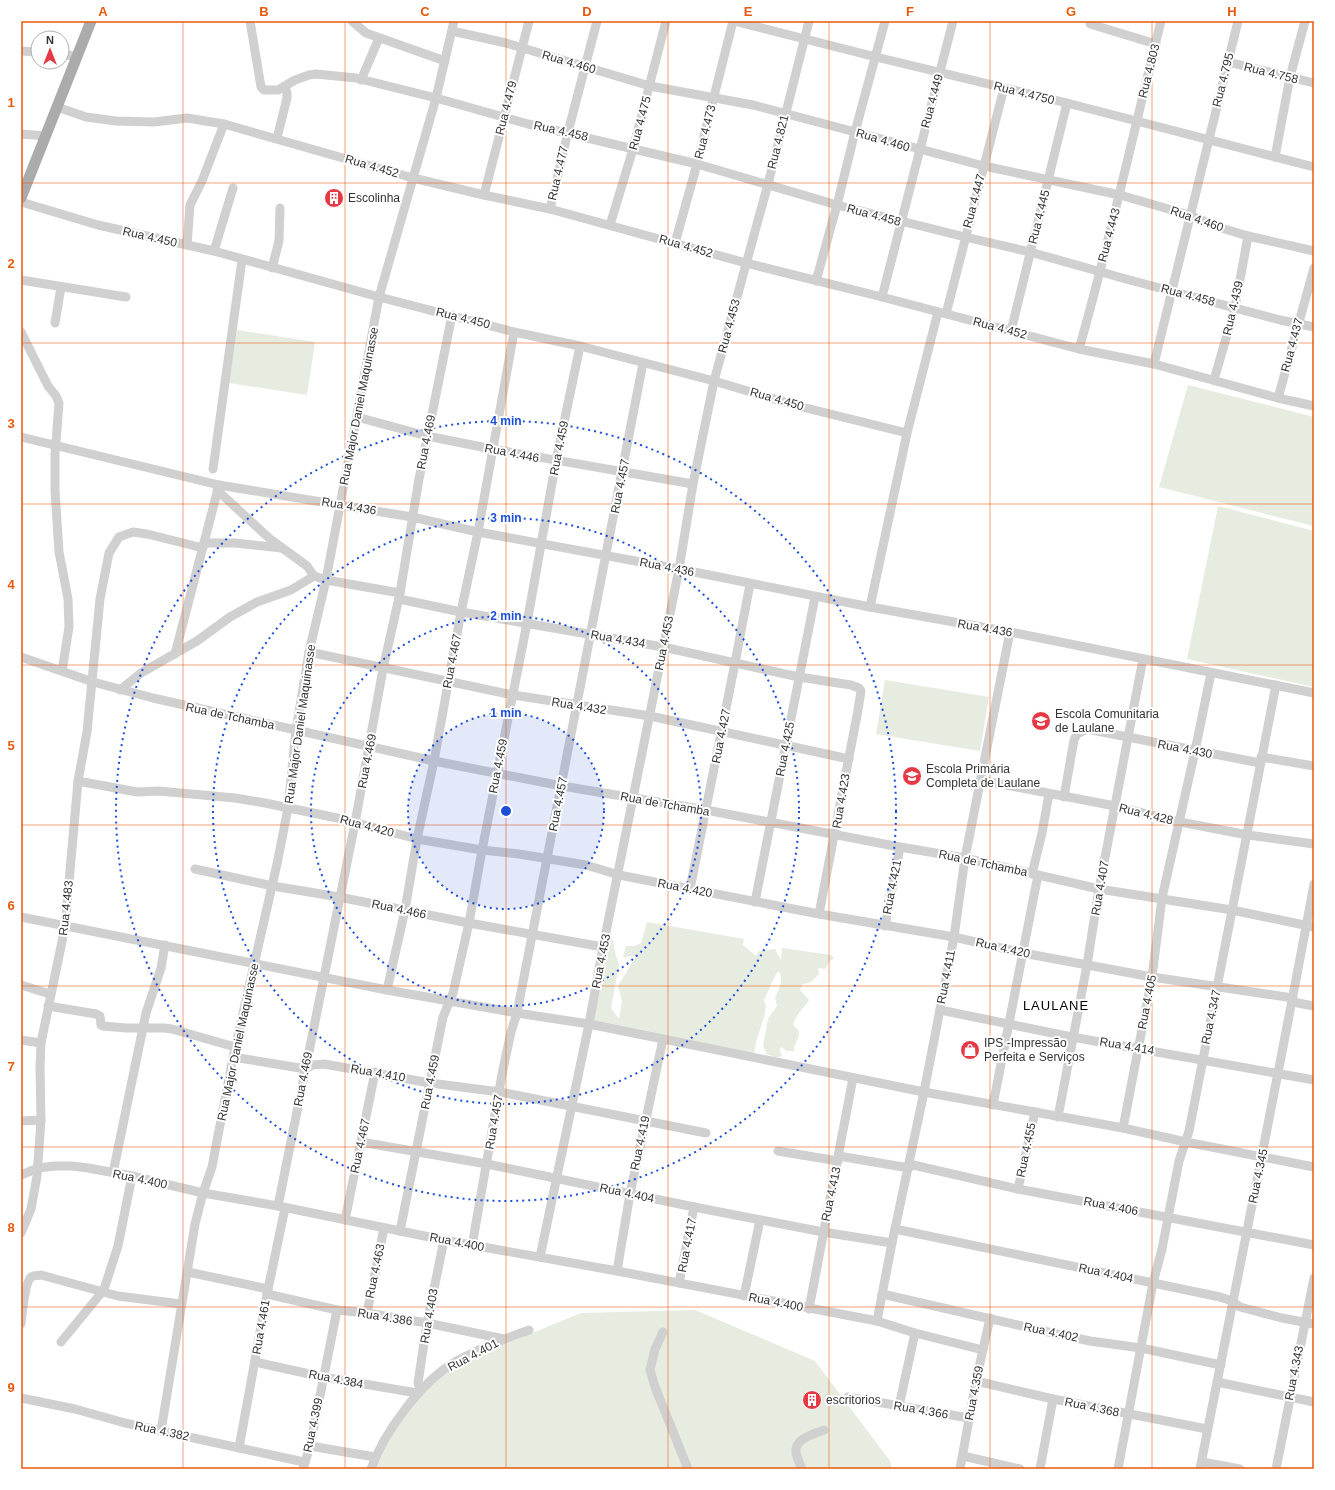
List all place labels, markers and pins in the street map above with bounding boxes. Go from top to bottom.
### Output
building icon: Escolinha [323,187,345,209]
place label: Escolinha [348,191,400,205]
place label: Escola Comunitaria de Laulane [1055,707,1159,735]
school or university icon: Escola Comunitaria de Laulane [1030,710,1052,732]
place label: Escola Primária Completa de Laulane [926,762,1040,790]
school or university icon: Escola Primária Completa de Laulane [901,765,923,787]
centre of rings [499,804,513,818]
place label: IPS -Impressão Perfeita e Serviços [984,1036,1085,1064]
shop icon: IPS -Impressão Perfeita e Serviços [959,1039,981,1061]
building icon: escritorios [801,1389,823,1411]
place label: escritorios [826,1393,881,1407]

